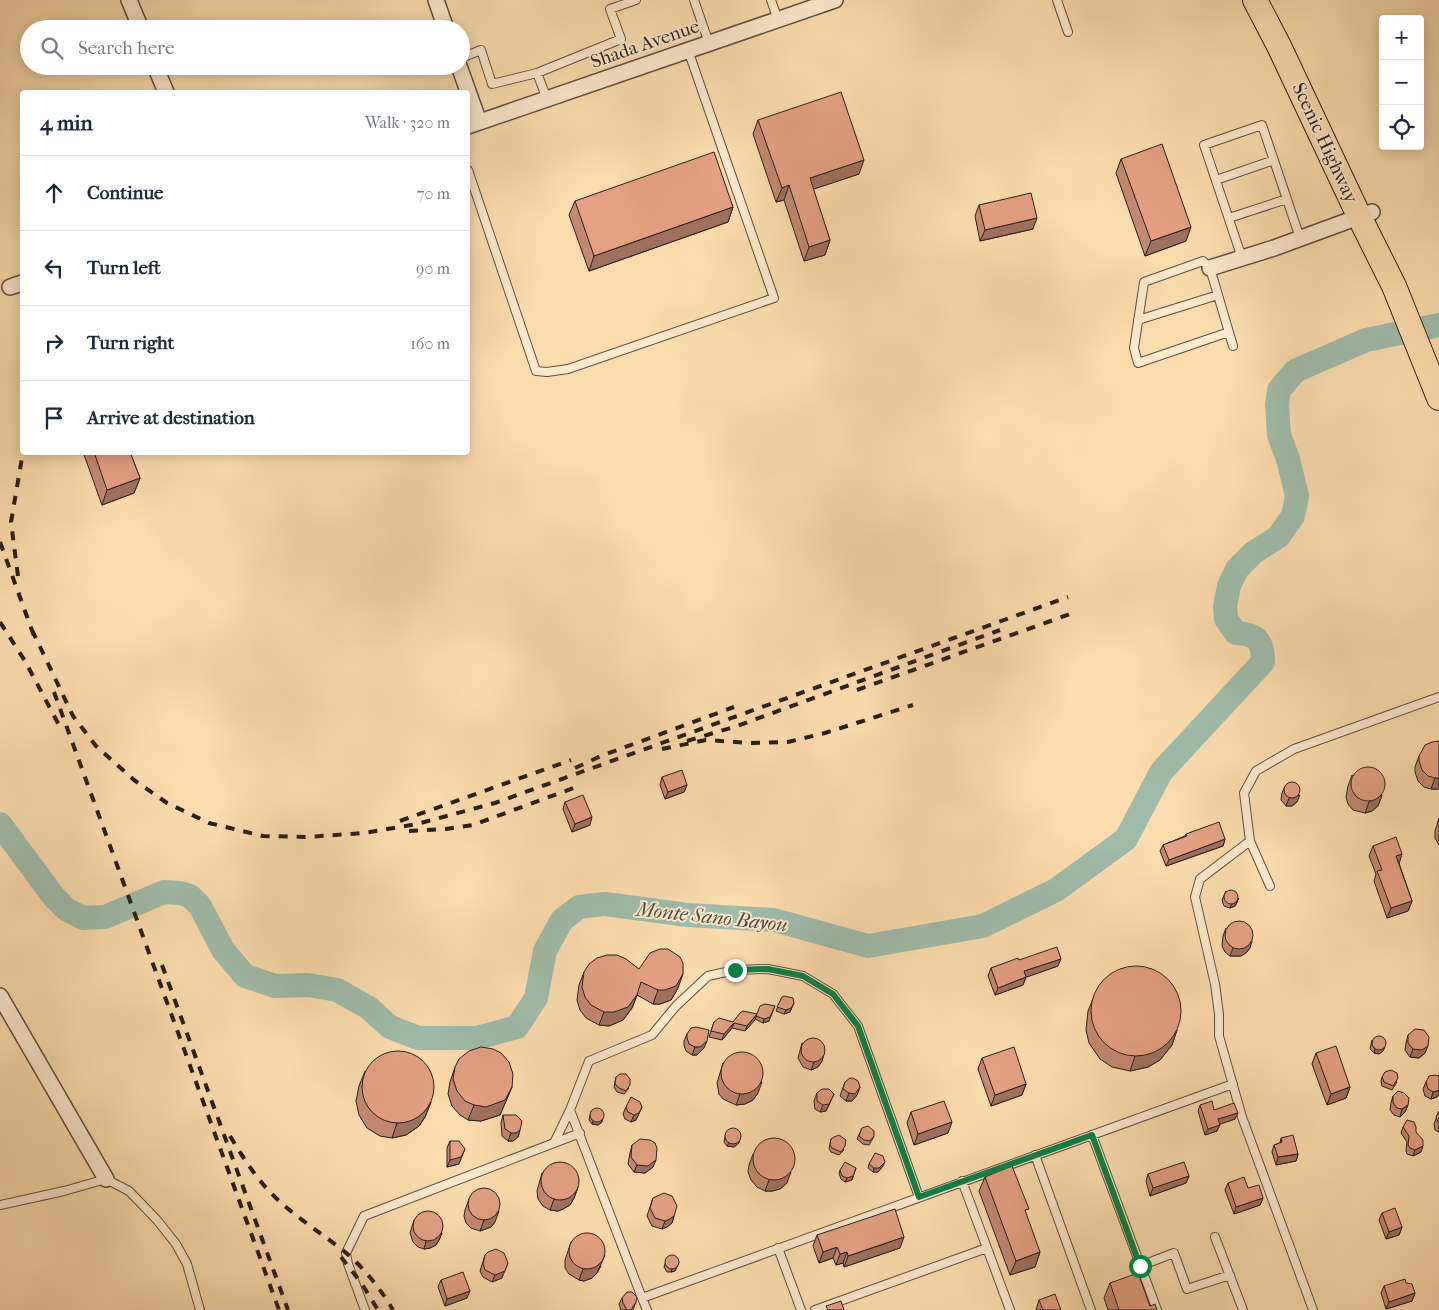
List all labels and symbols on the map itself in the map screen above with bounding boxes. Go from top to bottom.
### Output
street label: Shada Avenue [588,15,702,73]
street label: Scenic Highway [1288,79,1363,207]
water label: Monte Sano Bayou [634,897,789,936]
route end [724,959,747,982]
route start [1129,1255,1152,1278]

